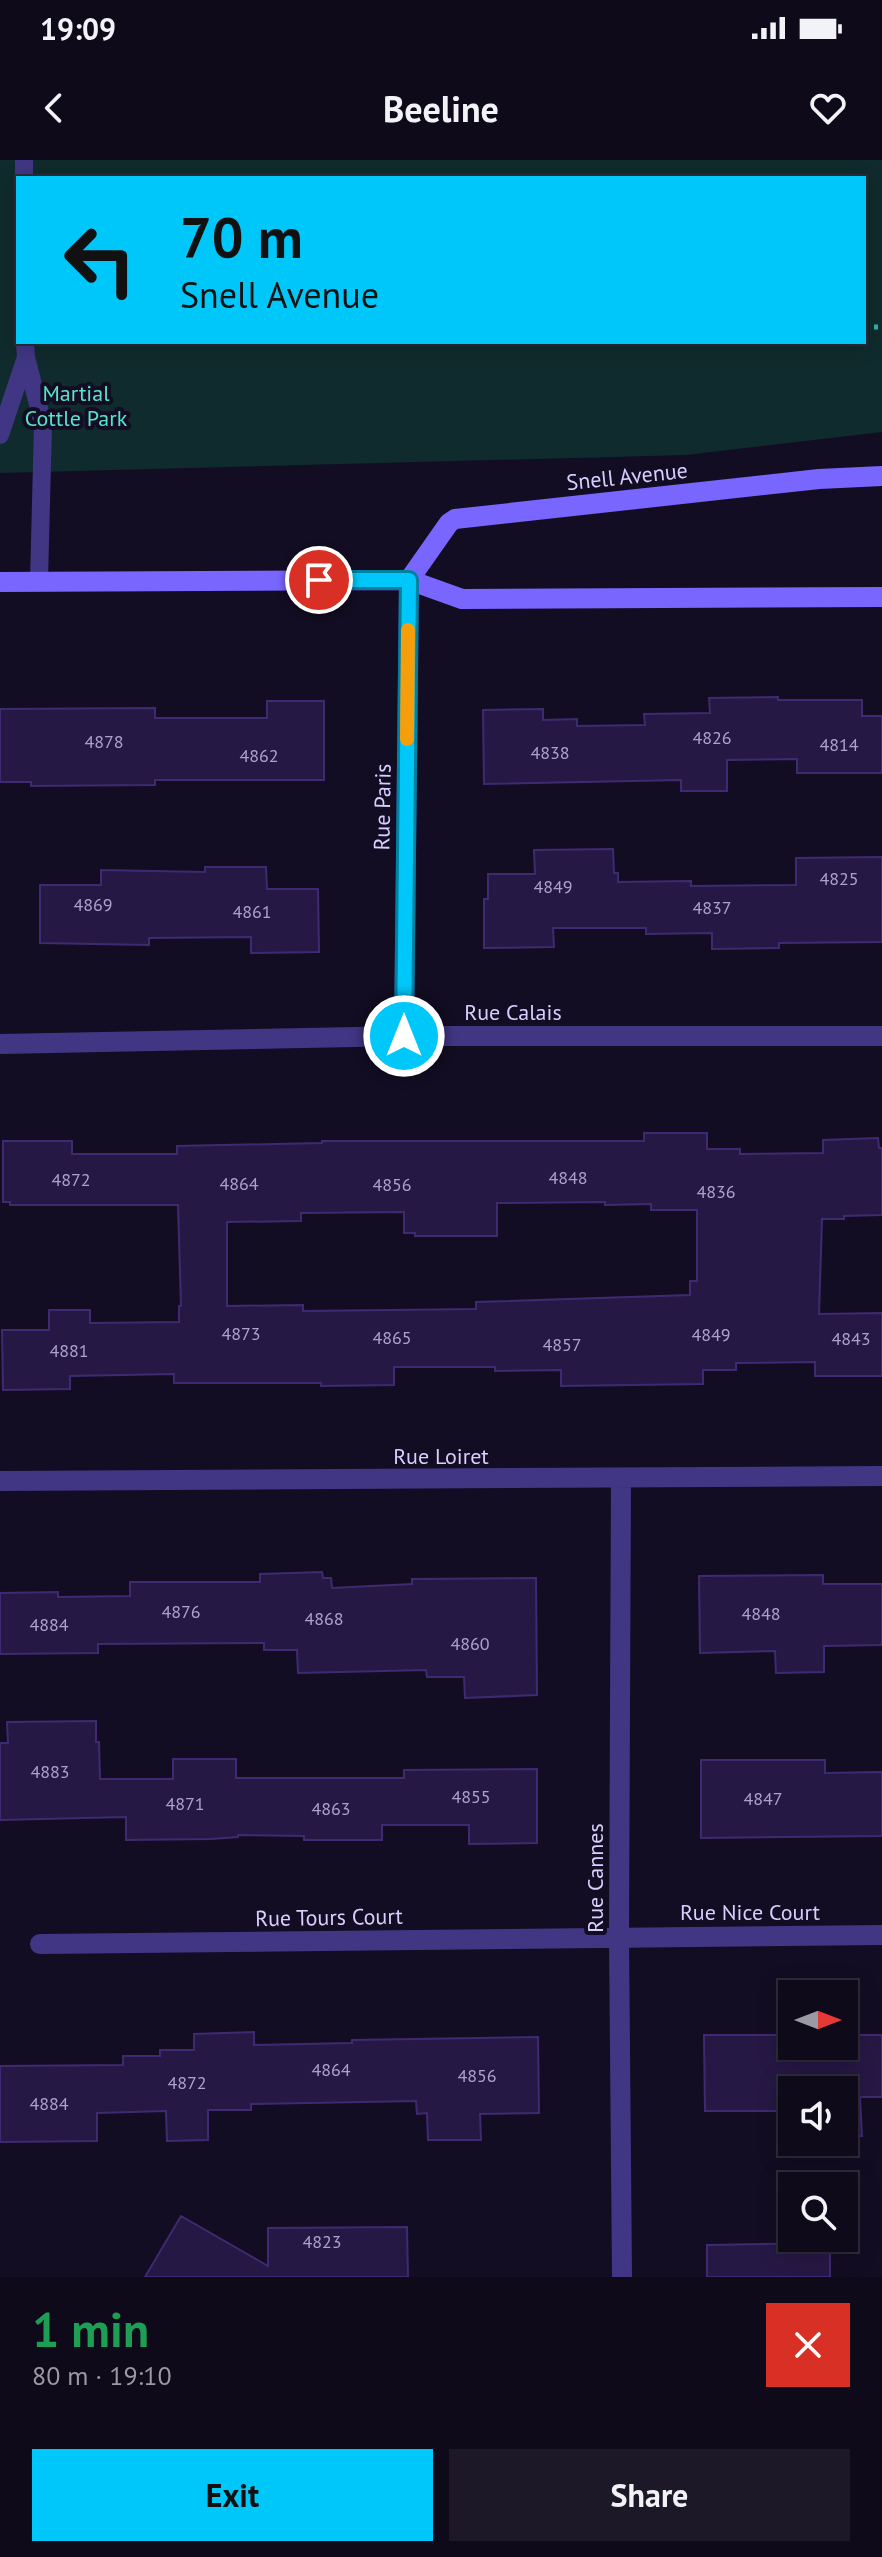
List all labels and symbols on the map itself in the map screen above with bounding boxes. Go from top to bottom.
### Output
park label: Martial Cottle Park [25,379,128,432]
street label: Snell Avenue [565,456,689,496]
pin [285,546,353,614]
house number: 4826 [692,726,732,749]
house number: 4878 [84,730,124,753]
house number: 4814 [819,733,859,756]
house number: 4838 [530,741,570,764]
house number: 4862 [239,744,279,767]
street label: Rue Paris [367,763,397,851]
house number: 4825 [819,867,859,890]
house number: 4849 [533,875,573,898]
house number: 4869 [73,893,113,916]
house number: 4837 [692,896,732,919]
house number: 4861 [232,900,272,923]
position arrow [362,994,446,1078]
street label: Rue Calais [464,998,562,1026]
house number: 4848 [548,1166,588,1189]
house number: 4872 [51,1168,91,1191]
house number: 4864 [219,1172,259,1195]
house number: 4856 [372,1173,412,1196]
house number: 4836 [696,1180,736,1203]
house number: 4873 [221,1322,261,1345]
house number: 4849 [691,1323,731,1346]
house number: 4865 [372,1326,412,1349]
house number: 4843 [831,1327,871,1350]
house number: 4857 [542,1333,582,1356]
house number: 4881 [49,1339,89,1362]
street label: Rue Loiret [393,1442,489,1470]
house number: 4876 [161,1600,201,1623]
house number: 4848 [741,1602,781,1625]
house number: 4868 [304,1607,344,1630]
house number: 4884 [29,1613,69,1636]
house number: 4860 [450,1632,490,1655]
house number: 4883 [30,1760,70,1783]
house number: 4855 [451,1785,491,1808]
house number: 4847 [743,1787,783,1810]
house number: 4871 [165,1792,205,1815]
house number: 4863 [311,1797,351,1820]
street label: Rue Cannes [581,1823,609,1933]
street label: Rue Nice Court [680,1898,821,1926]
street label: Rue Tours Court [255,1902,404,1932]
north arrow [778,1980,858,2060]
house number: 4864 [311,2058,351,2081]
house number: 4856 [457,2064,497,2087]
house number: 4872 [167,2071,207,2094]
house number: 4884 [29,2092,69,2115]
house number: 4823 [302,2230,342,2253]

